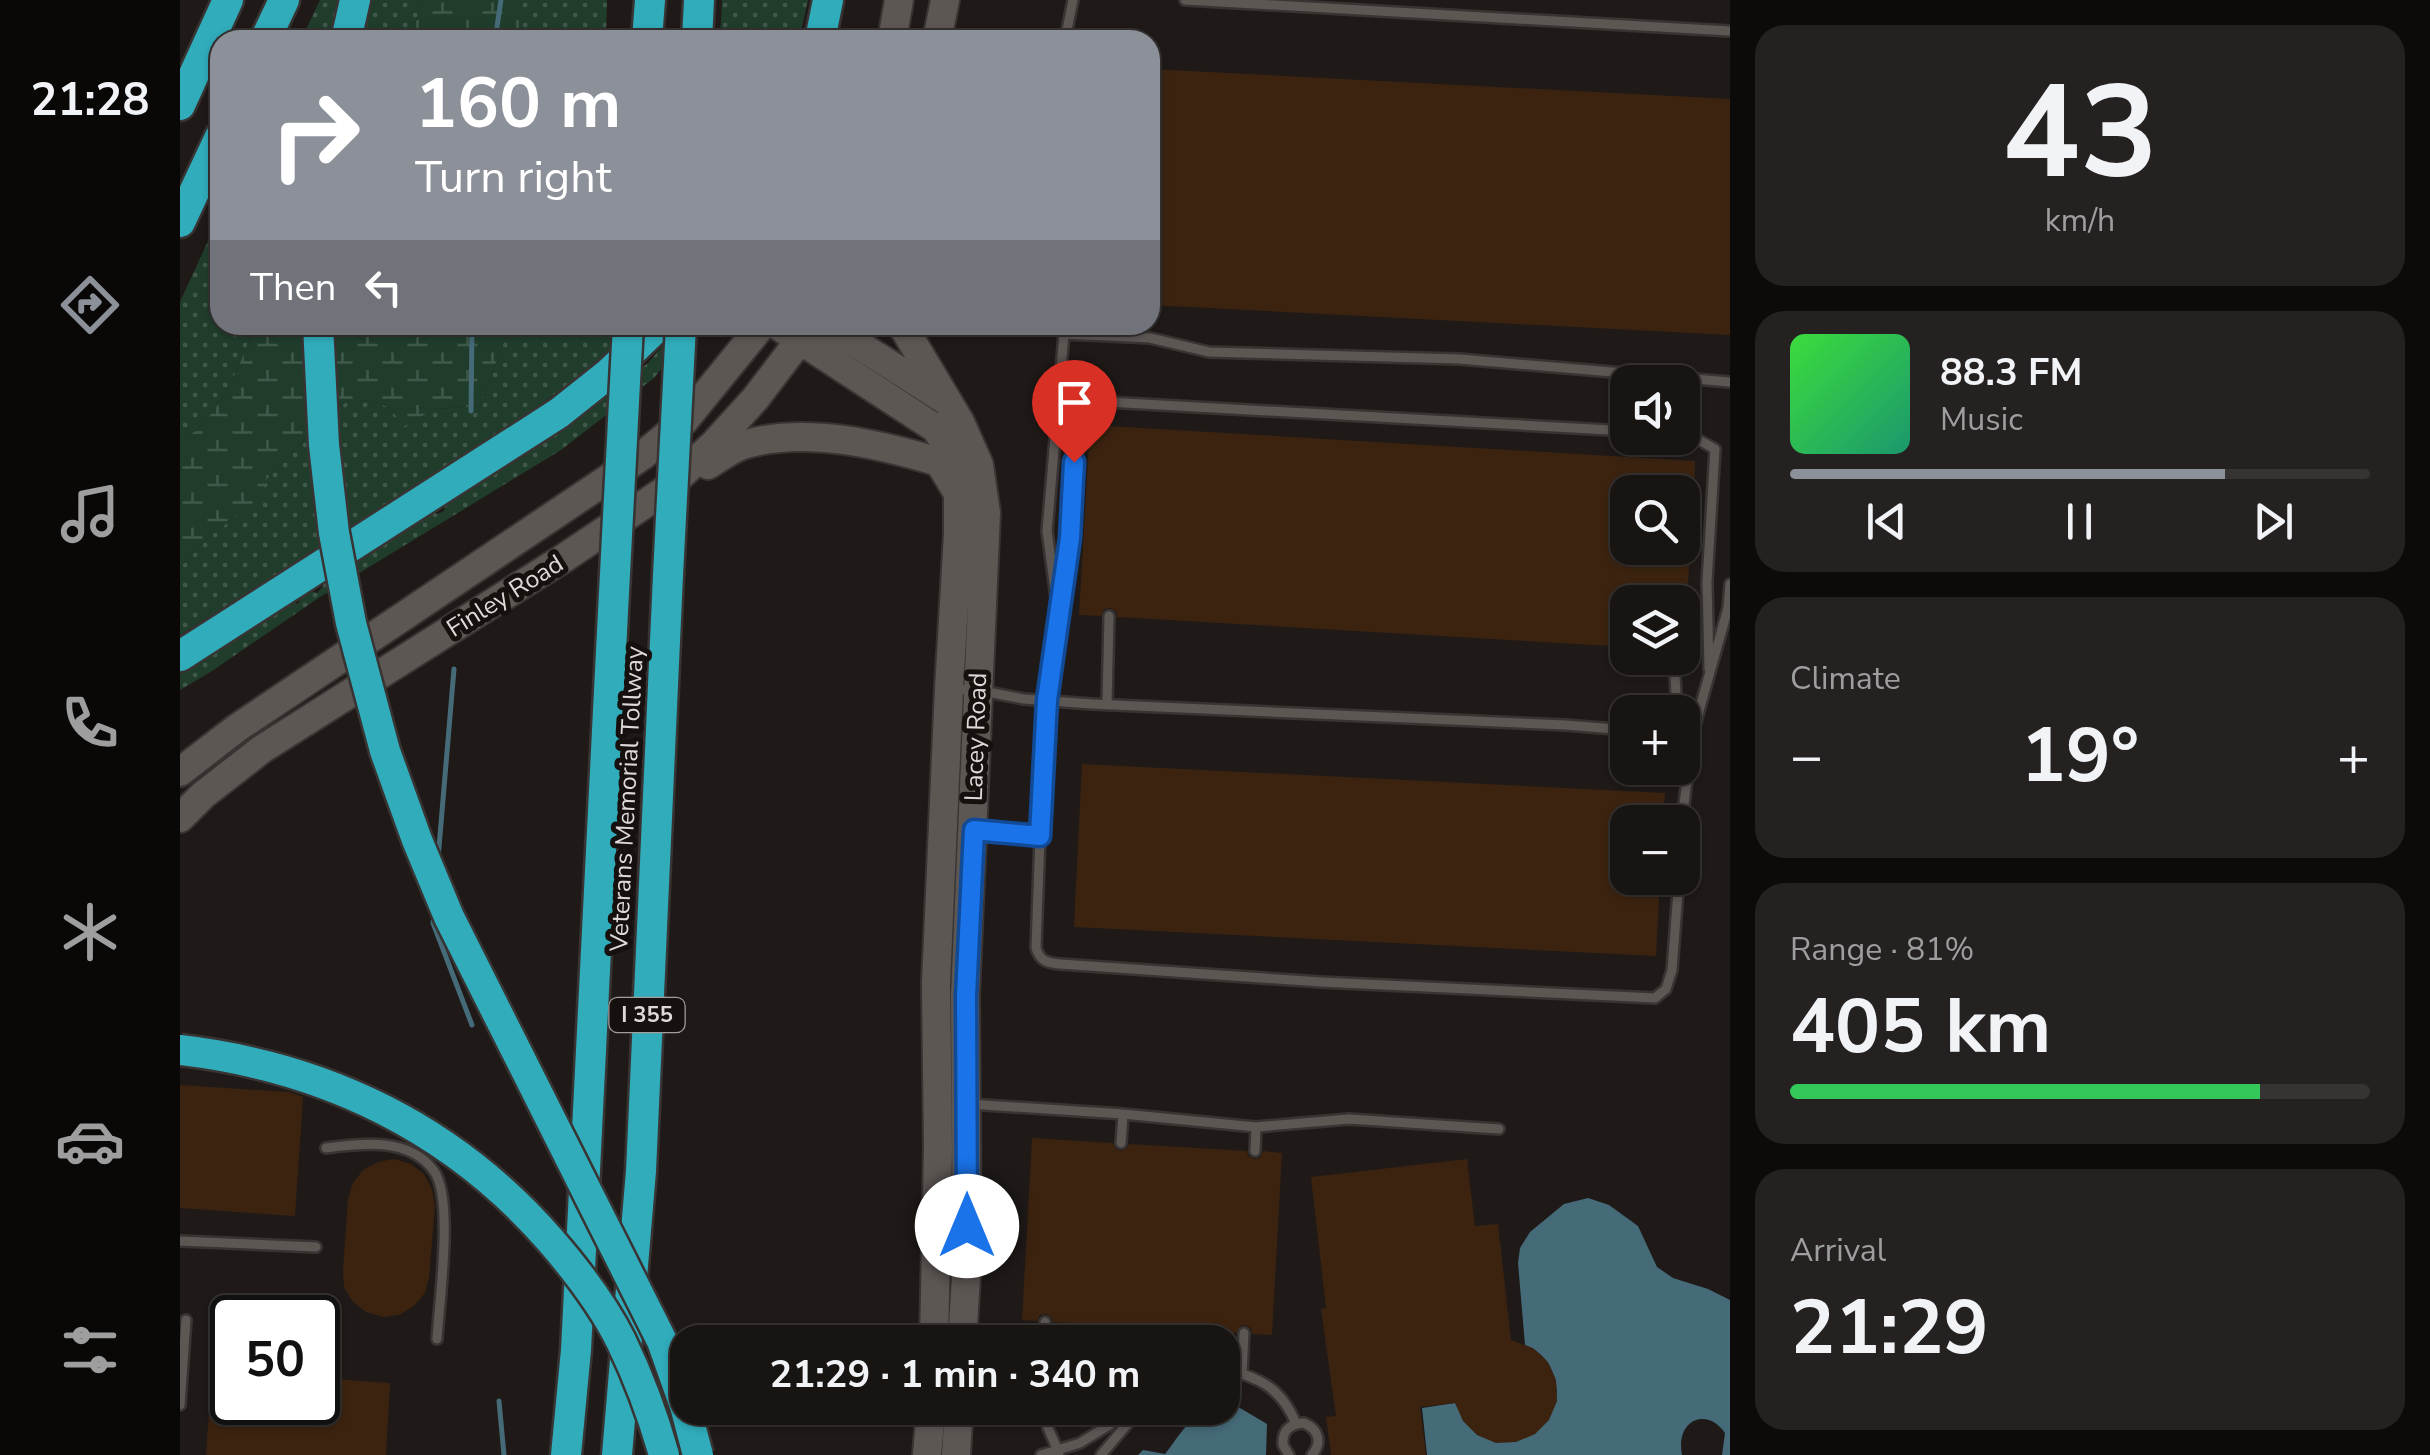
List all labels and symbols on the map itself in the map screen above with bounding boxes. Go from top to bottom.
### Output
pin [1032,360,1117,463]
street label: Finley Road [440,547,570,645]
street label: Veterans Memorial Tollway [602,645,652,954]
street label: Lacey Road [957,672,995,802]
road number: I 355 [610,998,684,1032]
position arrow [915,1174,1019,1278]
speed limit sign: 50 [210,1295,340,1425]

